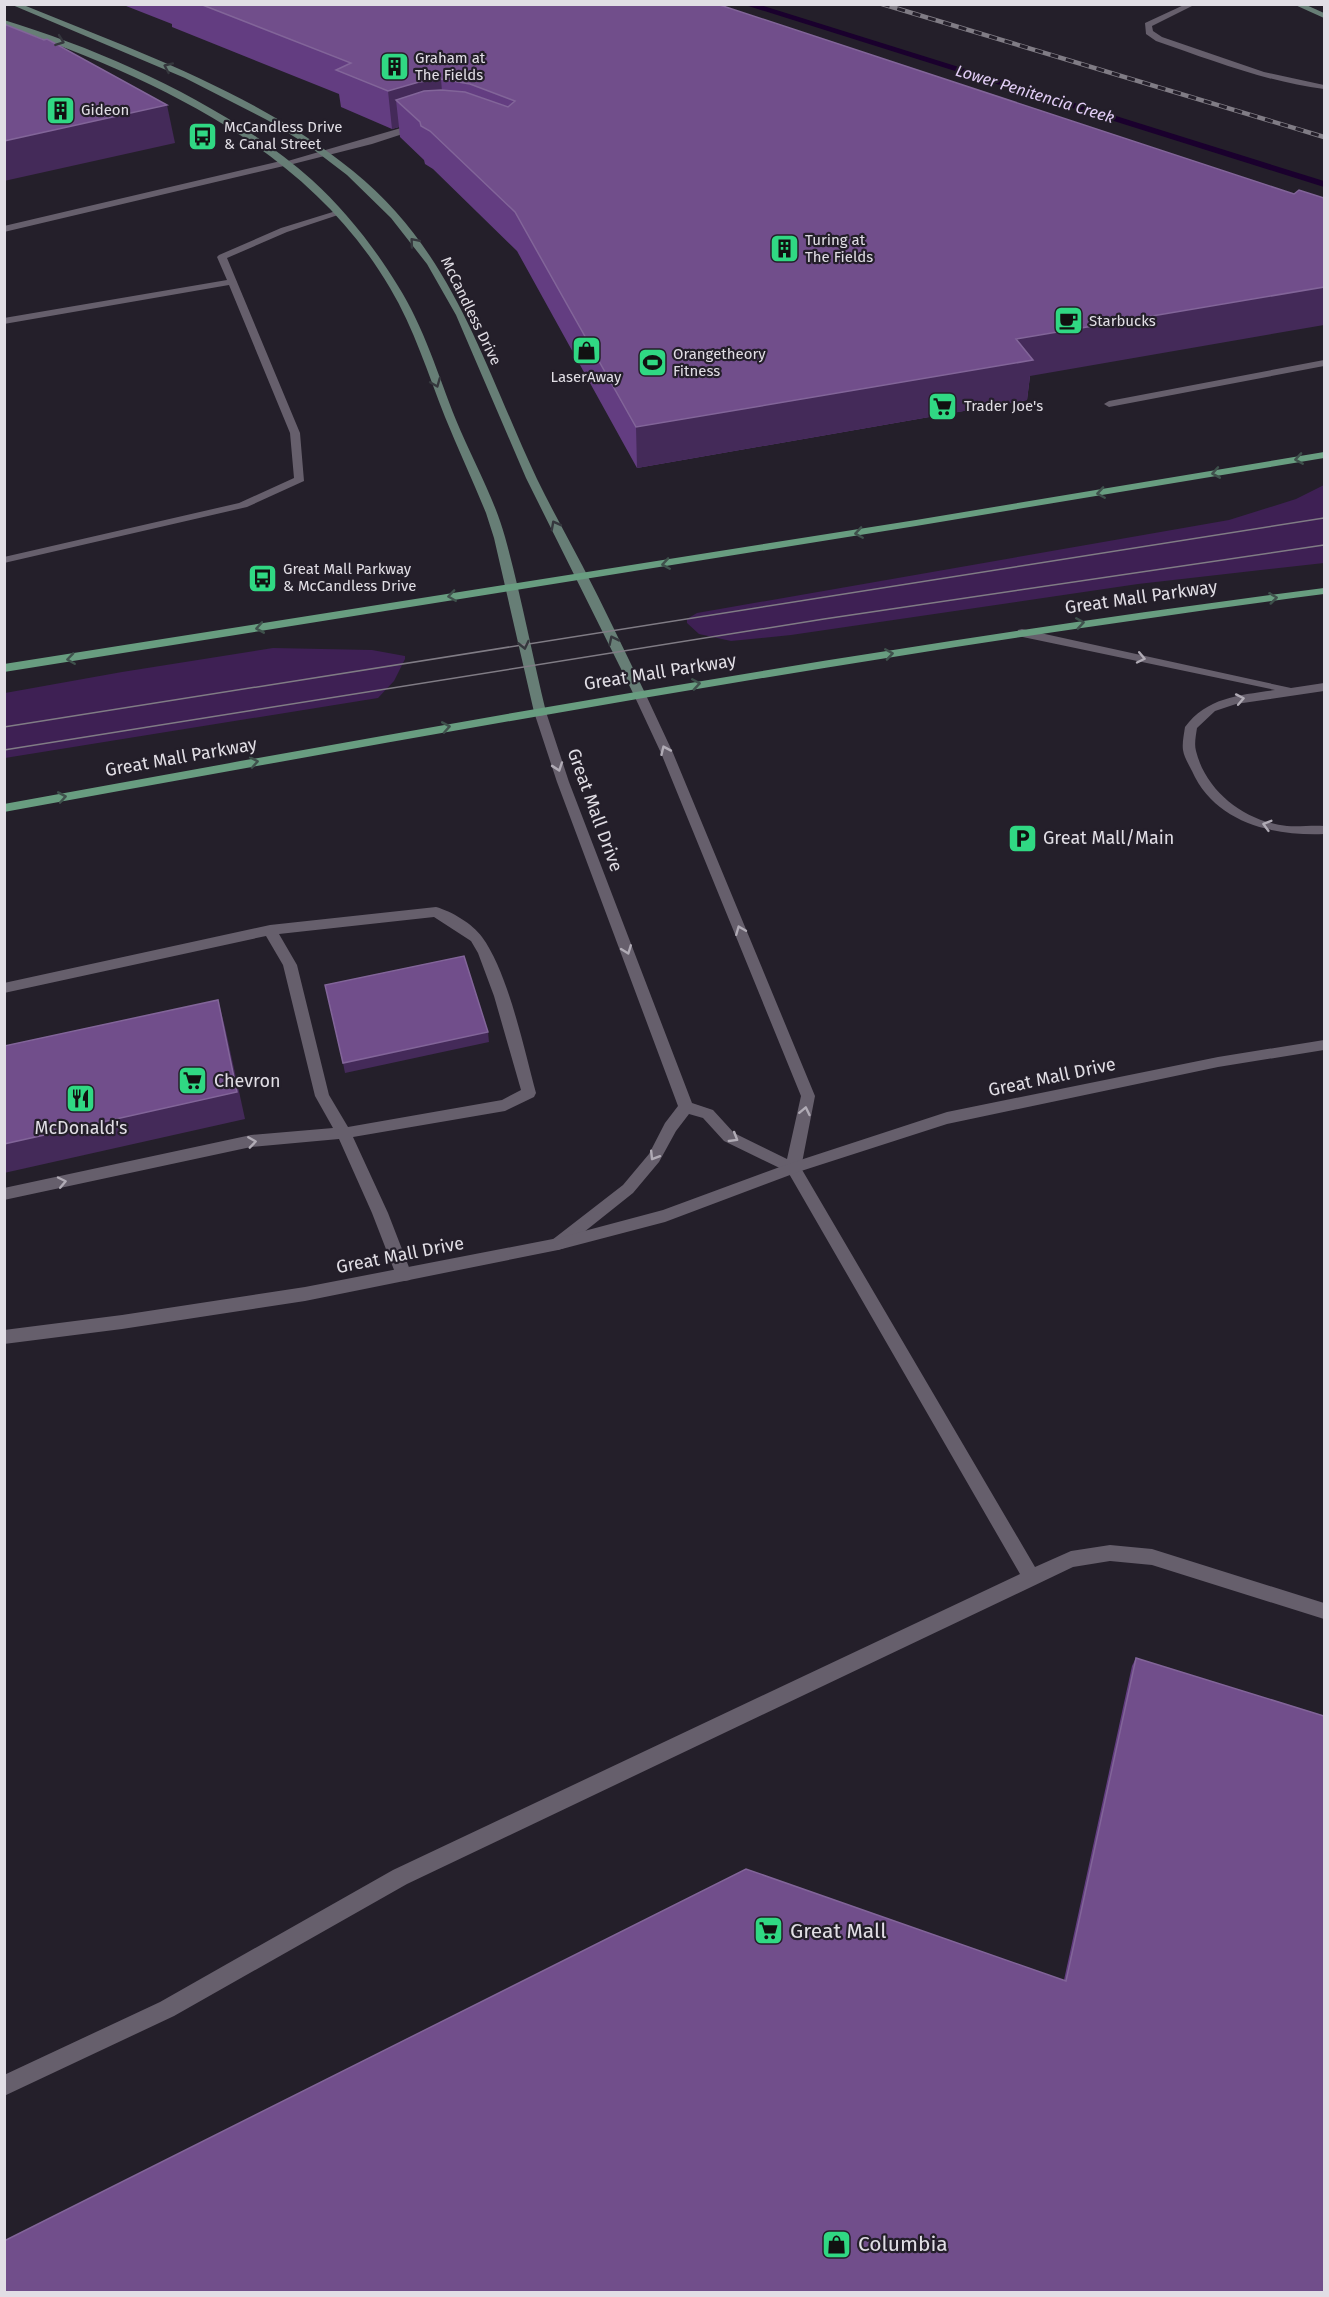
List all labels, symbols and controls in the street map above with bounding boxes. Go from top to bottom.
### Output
one-way arrow [54,34,64,47]
place label: Graham at The Fields [415,49,486,84]
building icon: Graham at The Fields [378,51,410,83]
water label: Lower Penitencia Creek [953,61,1117,127]
one-way arrow [163,62,174,74]
building icon: Gideon [44,94,76,126]
place label: Gideon [81,101,129,119]
place label: McCandless Drive & Canal Street [224,118,343,153]
bus stop icon: McCandless Drive & Canal Street [187,120,219,152]
place label: Turing at The Fields [805,231,873,266]
building icon: Turing at The Fields [768,233,800,265]
one-way arrow [410,238,421,249]
street label: McCandless Drive [437,254,505,368]
cafe icon: Starbucks [1052,305,1084,337]
place label: Starbucks [1089,312,1156,330]
shop icon: LaserAway [570,334,602,366]
place label: Orangetheory Fitness [673,345,766,380]
sports icon: Orangetheory Fitness [636,347,668,379]
place label: LaserAway [551,368,622,386]
one-way arrow [429,377,442,388]
supermarket icon: Trader Joe's [927,390,959,422]
place label: Trader Joe's [964,397,1043,415]
one-way arrow [1295,452,1305,465]
one-way arrow [1212,466,1222,479]
one-way arrow [1096,486,1106,498]
one-way arrow [551,521,562,532]
one-way arrow [854,526,863,538]
one-way arrow [661,557,671,569]
place label: Great Mall Parkway & McCandless Drive [283,560,416,595]
bus stop icon: Great Mall Parkway & McCandless Drive [246,562,278,594]
street label: Great Mall Parkway [1063,575,1219,619]
one-way arrow [447,590,457,602]
one-way arrow [1268,592,1277,604]
one-way arrow [1075,618,1084,630]
one-way arrow [255,621,265,634]
one-way arrow [609,636,621,647]
one-way arrow [516,640,529,650]
one-way arrow [884,648,894,660]
street label: Great Mall Parkway [582,649,738,695]
one-way arrow [1135,651,1145,664]
one-way arrow [67,652,76,664]
one-way arrow [691,678,701,691]
one-way arrow [1235,693,1245,706]
one-way arrow [440,721,450,734]
street label: Great Mall Parkway [103,733,259,781]
street label: Great Mall Drive [562,745,628,875]
one-way arrow [660,745,672,756]
one-way arrow [249,756,259,769]
one-way arrow [551,761,564,772]
one-way arrow [57,791,67,804]
one-way arrow [1262,820,1273,832]
parking icon: Great Mall/Main [1006,822,1038,854]
place label: Great Mall/Main [1043,827,1174,849]
one-way arrow [735,925,747,936]
one-way arrow [619,944,632,954]
street label: Great Mall Drive [986,1053,1118,1101]
supermarket icon: Chevron [177,1065,209,1097]
place label: Chevron [214,1070,281,1092]
restaurant icon: McDonald's [65,1083,97,1115]
one-way arrow [798,1106,811,1116]
place label: McDonald's [35,1117,128,1139]
one-way arrow [728,1131,738,1143]
one-way arrow [248,1136,257,1148]
one-way arrow [651,1149,662,1160]
one-way arrow [56,1176,66,1189]
street label: Great Mall Drive [334,1232,466,1278]
supermarket icon: Great Mall [753,1915,785,1947]
place label: Great Mall [790,1918,886,1944]
shop icon: Columbia [821,2228,853,2260]
place label: Columbia [858,2231,948,2257]

